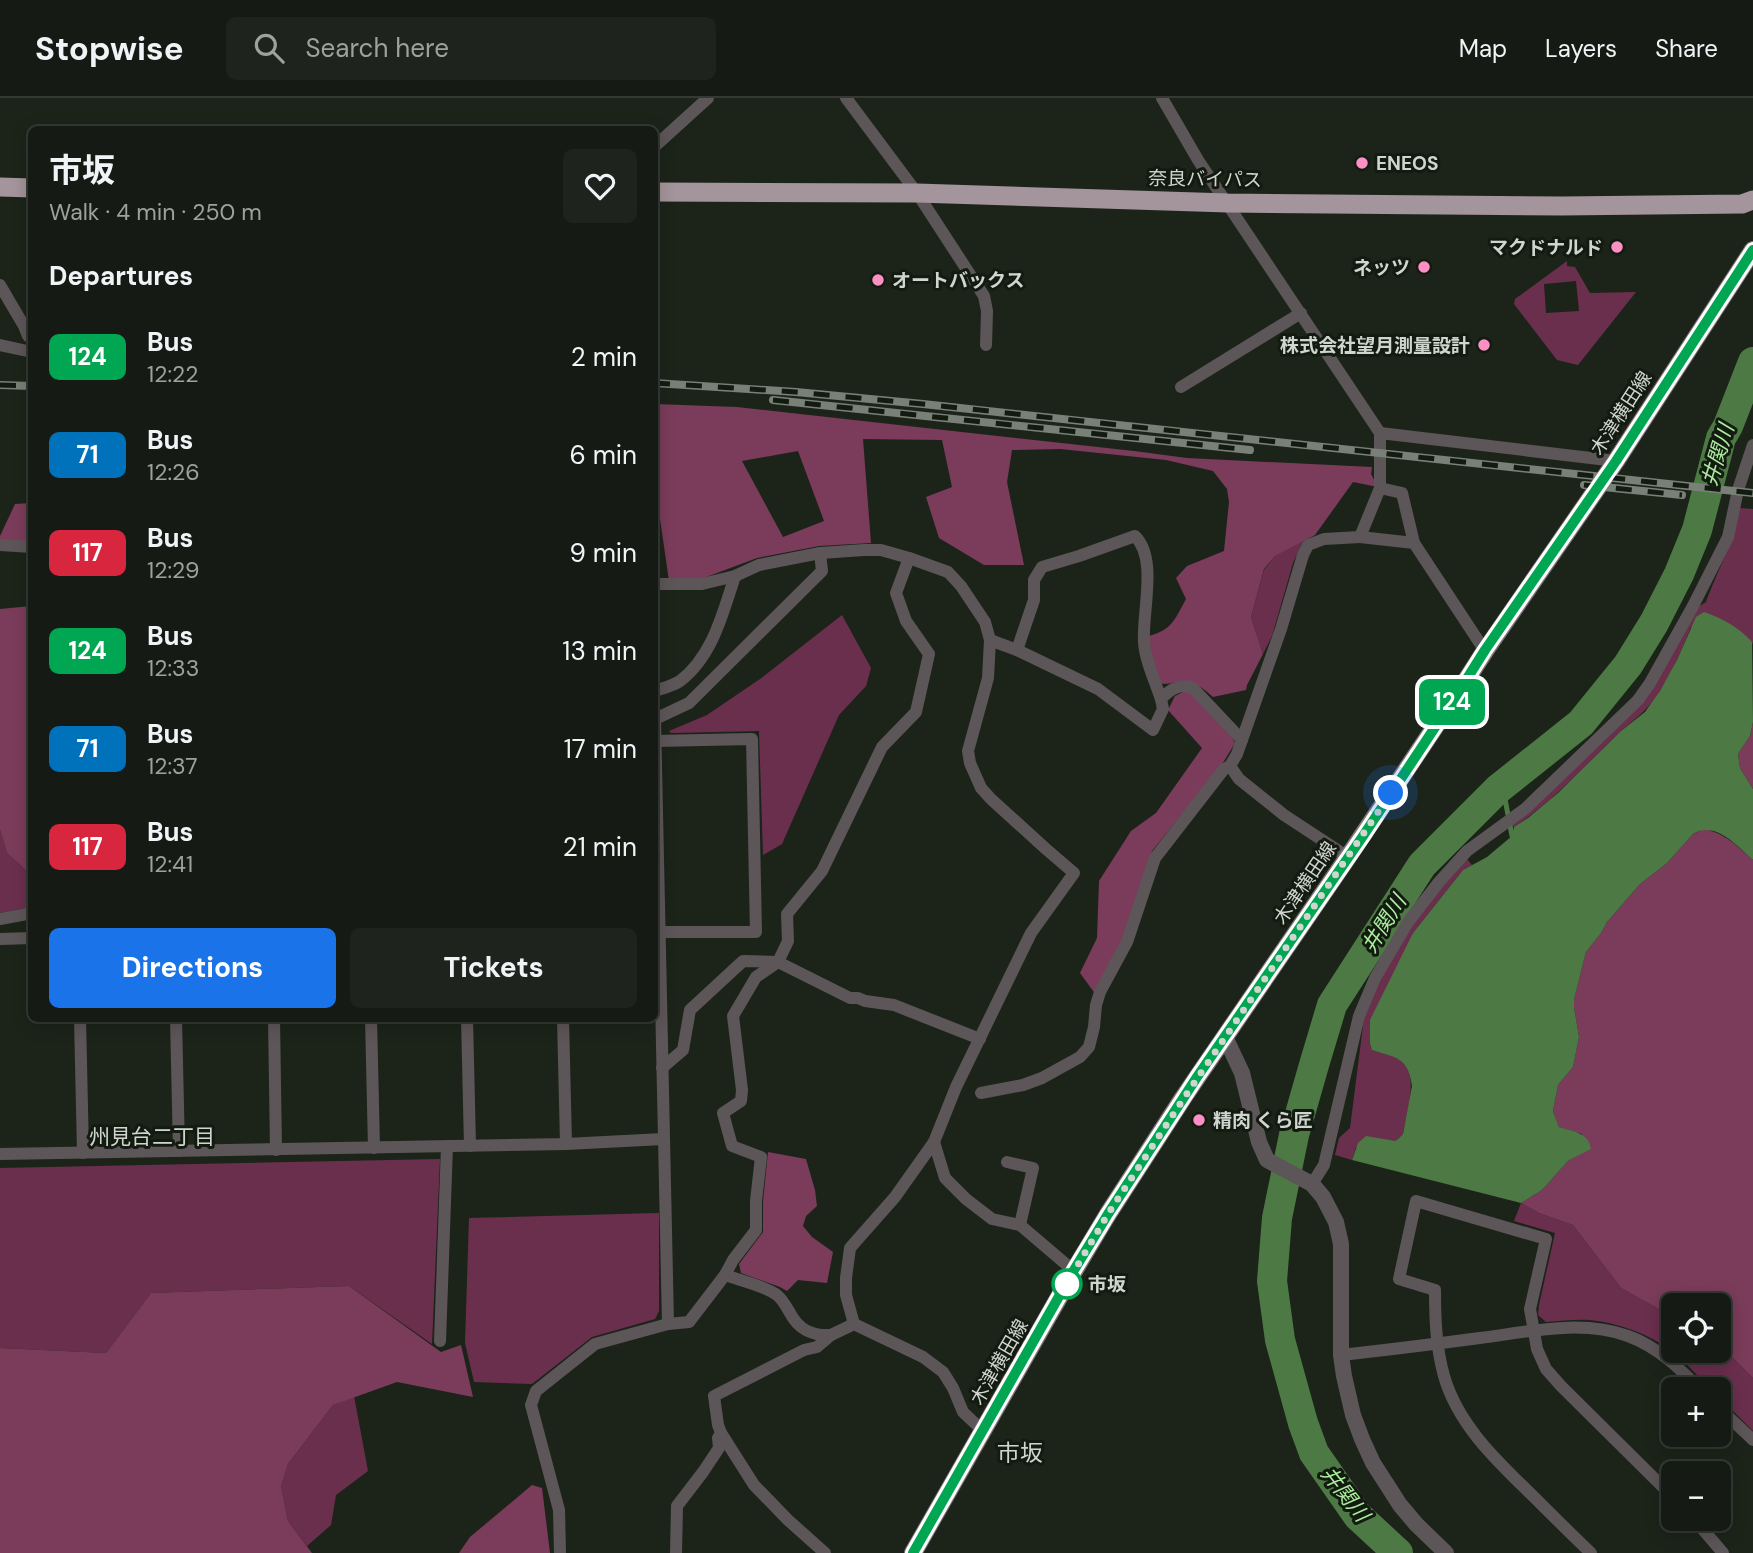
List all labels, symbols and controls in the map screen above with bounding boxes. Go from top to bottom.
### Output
search box [226,17,716,80]
text: Stopwise [35,27,184,70]
icon: search [250,29,288,67]
text: Search here [306,31,449,65]
text: Map [1459,33,1507,64]
text: Layers [1545,33,1617,64]
text: Share [1655,33,1718,64]
text: 市坂 [49,149,115,192]
button: heart [563,149,637,223]
place label: ENEOS [1376,151,1438,176]
marker: ENEOS [1354,155,1370,171]
street label: 奈良バイパス [1148,166,1262,192]
text: Walk · 4 min · 250 m [49,197,262,227]
place label: マクドナルド [1489,235,1603,260]
marker: マクドナルド [1609,239,1625,255]
place label: ネッツ [1353,255,1410,280]
text: Departures [49,259,193,293]
marker: ネッツ [1416,259,1432,275]
place label: オートバックス [892,268,1024,293]
marker: オートバックス [870,272,886,288]
text: Bus [147,325,193,359]
place label: 株式会社望月測量設計 [1280,333,1470,358]
marker: 株式会社望月測量設計 [1476,337,1492,353]
text: 2 min [571,340,637,374]
text: 124 [68,341,107,372]
text: 12:22 [147,359,199,389]
street label: 木津横田線 [1585,366,1657,460]
water label: 井関川 [1695,419,1741,489]
text: Bus [147,423,193,457]
text: 6 min [569,438,637,472]
text: 71 [76,439,99,470]
text: 12:26 [147,457,200,487]
text: Bus [147,521,193,555]
text: 9 min [569,536,637,570]
text: 117 [72,537,103,568]
text: 12:29 [147,555,200,585]
text: Bus [147,619,193,653]
text: 13 min [562,634,637,668]
text: 124 [68,635,107,666]
text: 12:33 [147,653,199,683]
line badge: 124 [1412,679,1492,725]
text: 124 [1433,686,1471,717]
text: Bus [147,717,193,751]
text: 17 min [564,732,637,766]
text: 71 [76,733,99,764]
text: 12:37 [147,751,198,781]
your location [1373,775,1408,810]
text: Bus [147,815,193,849]
text: 21 min [563,830,637,864]
text: 117 [72,831,103,862]
street label: 木津横田線 [1268,837,1342,929]
text: 12:41 [147,849,193,879]
water label: 井関川 [1355,888,1414,958]
button: Directions [49,928,336,1008]
button: Tickets [350,928,637,1008]
place label: 精肉 くら匠 [1213,1108,1312,1133]
marker: 精肉 くら匠 [1191,1112,1207,1128]
district label: 州見台二丁目 [89,1123,215,1151]
marker: 市坂 [1052,1269,1082,1299]
place label: 市坂 [1088,1272,1126,1297]
map controls [1661,1293,1731,1531]
button: locate [1661,1293,1731,1363]
street label: 木津横田線 [964,1315,1034,1409]
button: + [1661,1377,1731,1447]
district label: 市坂 [997,1438,1043,1468]
water label: 井関川 [1315,1461,1377,1529]
button: − [1661,1461,1731,1531]

